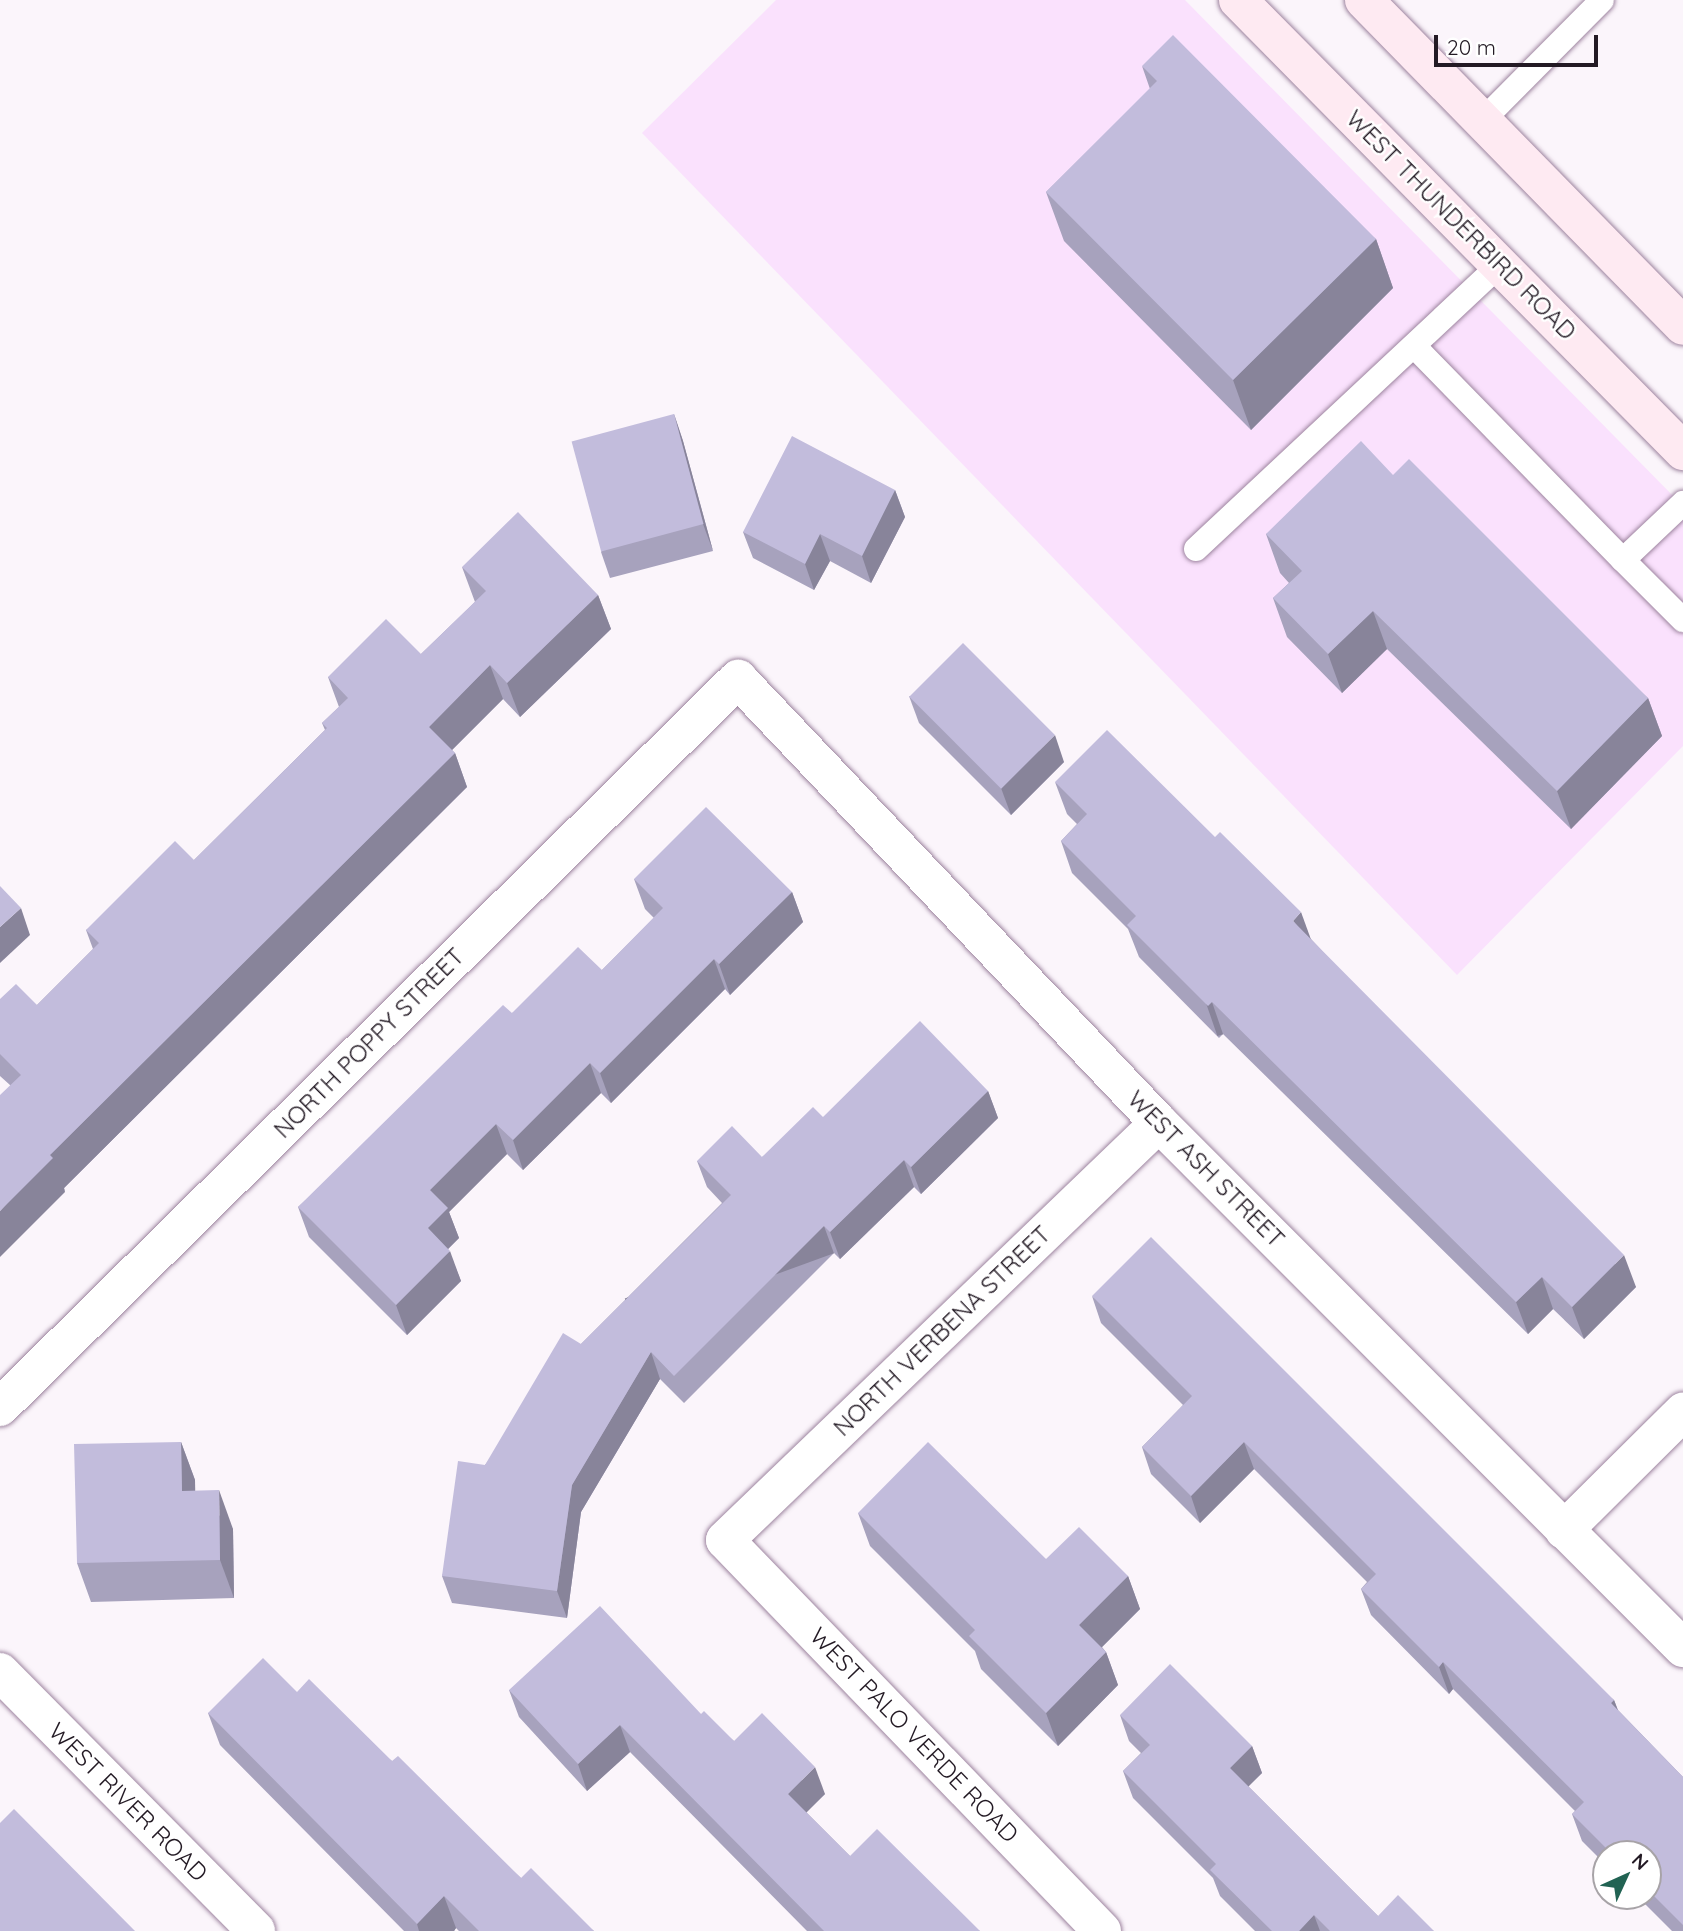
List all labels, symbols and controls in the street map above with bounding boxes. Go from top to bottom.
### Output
scale bar [1438,21,1602,65]
text: 20 m [1447,34,1496,60]
street label: WEST THUNDERBIRD ROAD [1340,104,1582,346]
street label: NORTH POPPY STREET [268,942,470,1144]
street label: WEST ASH STREET [1122,1085,1290,1253]
street label: NORTH VERBENA STREET [828,1220,1056,1442]
street label: WEST PALO VERDE ROAD [804,1622,1024,1848]
street label: WEST RIVER ROAD [43,1717,213,1887]
north arrow [1592,1840,1662,1910]
text: N [1627,1848,1654,1875]

